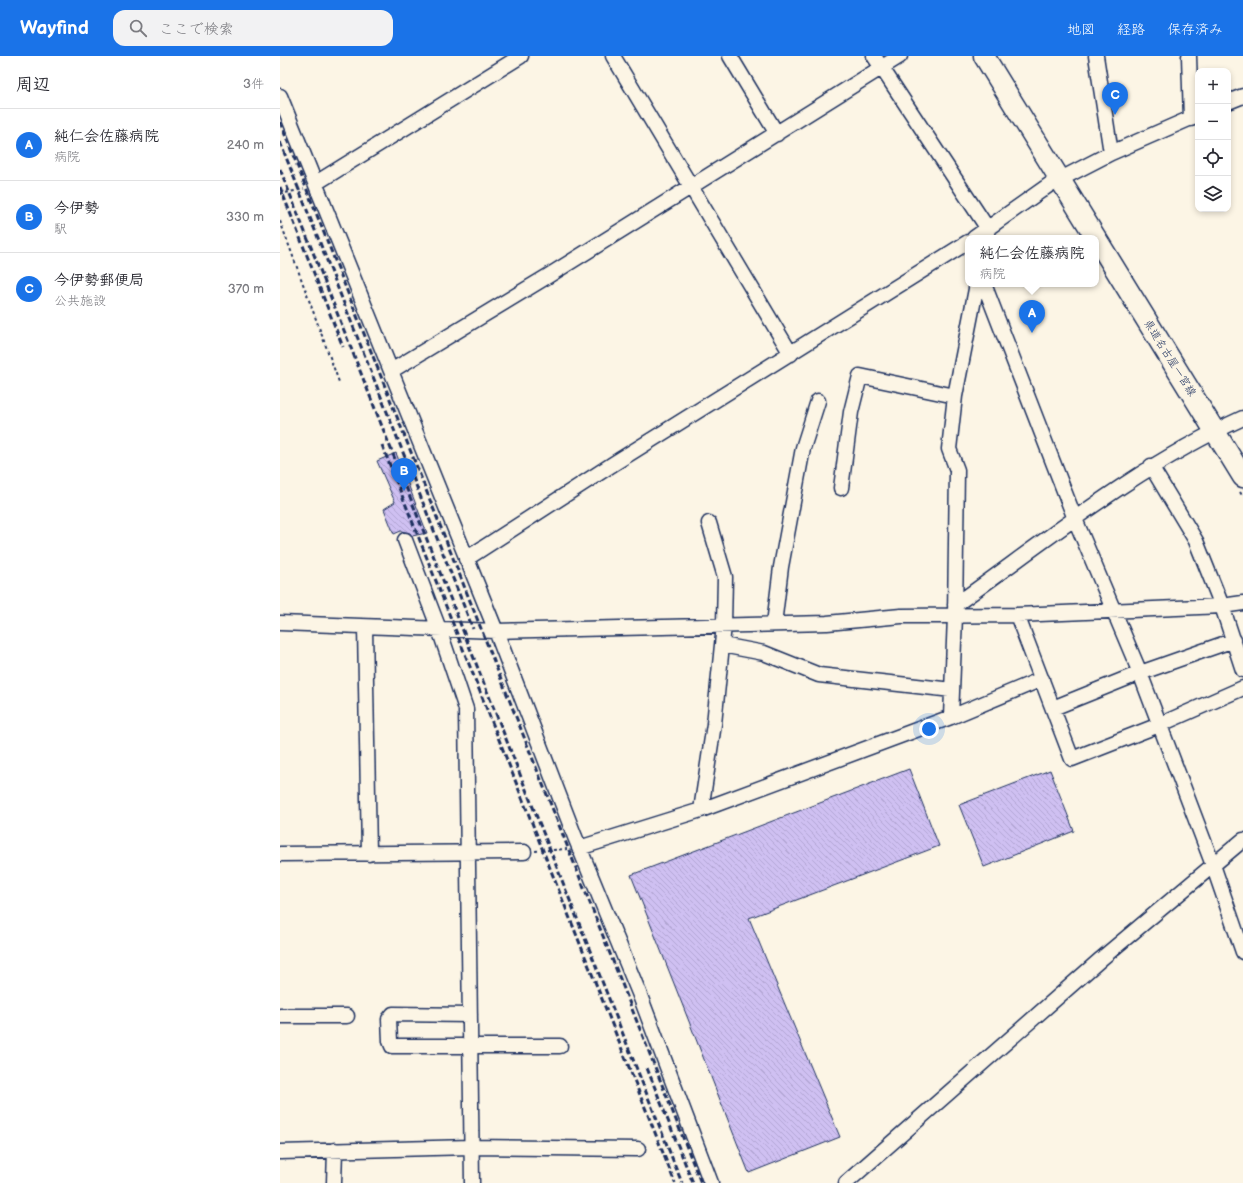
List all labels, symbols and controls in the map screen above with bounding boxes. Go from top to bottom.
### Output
search box [113,10,393,46]
text: Wayfind [20,17,89,40]
icon: search [127,17,149,39]
text: ここで検索 [159,20,234,39]
text: 地図 [1067,21,1095,38]
text: 経路 [1117,21,1145,38]
text: 保存済み [1167,21,1223,38]
map controls [1195,68,1231,212]
button: + [1195,68,1231,104]
text: 周辺 [16,75,50,95]
text: 3件 [243,76,264,92]
pin: C [1102,82,1128,115]
button: − [1195,104,1231,140]
text: 純仁会佐藤病院 [54,127,159,146]
text: A [25,137,33,153]
text: 240 m [227,137,264,153]
button: locate [1195,140,1231,176]
text: 病院 [54,149,80,165]
button: layers [1195,176,1231,212]
text: 今伊勢 [54,199,99,218]
text: B [24,209,34,225]
text: 330 m [226,209,264,225]
text: 駅 [54,221,67,237]
popup [965,235,1099,287]
text: 純仁会佐藤病院 [979,244,1085,263]
text: 病院 [979,266,1006,282]
text: 今伊勢郵便局 [54,271,144,290]
text: C [24,281,34,297]
text: 370 m [228,281,264,297]
text: 公共施設 [54,293,106,309]
pin: A [1019,300,1045,333]
street label: 県道名古屋一宮線 [1141,317,1199,399]
pin: B [391,458,417,491]
your location [919,719,939,739]

